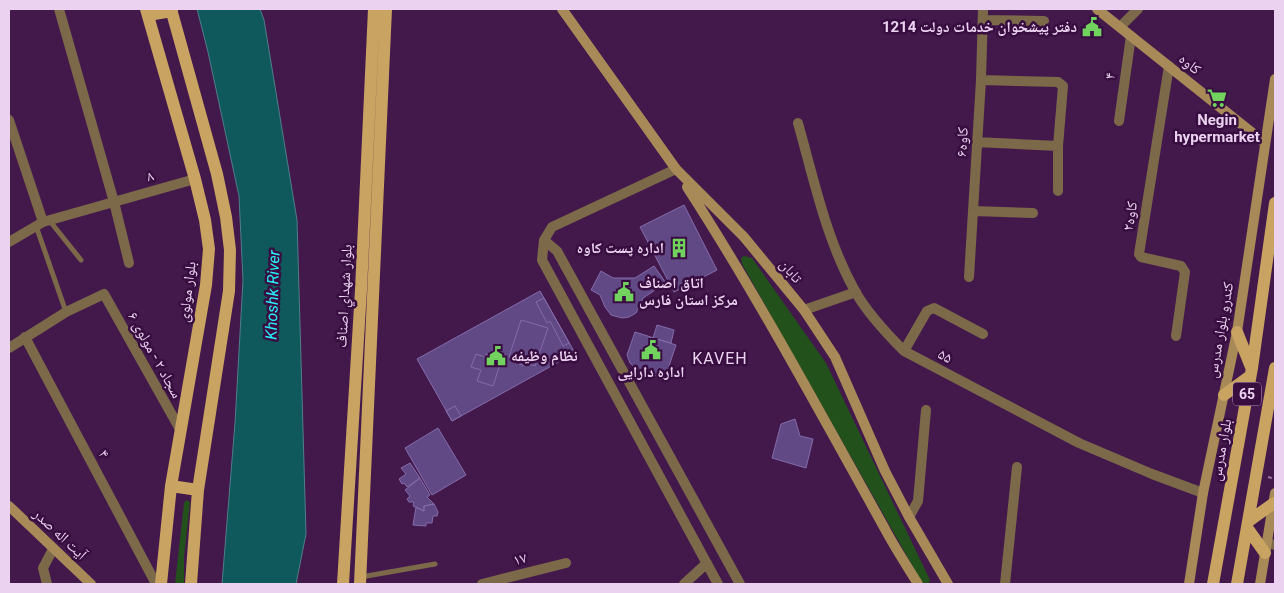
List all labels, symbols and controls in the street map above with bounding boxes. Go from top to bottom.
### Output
public building icon: دفتر پیشخوان خدمات دولت 1214 [1081,16,1103,38]
place label: دفتر پیشخوان خدمات دولت 1214 [882,18,1077,36]
street label: کاوه [1175,50,1205,78]
street label: ۴ [1101,71,1119,81]
supermarket icon: Negin hypermarket [1206,87,1228,109]
place label: Negin hypermarket [1174,111,1260,146]
street label: کاوه۶ [952,127,972,157]
street label: ۸ [144,166,156,186]
street label: کاوه۲ [1119,200,1141,232]
building icon: اداره پست کاوه [668,237,690,259]
place label: اداره پست کاوه [577,239,664,257]
street label: بلوار شهداي اصناف [332,244,359,348]
water label: Khoshk River [261,249,284,340]
street label: تابان [775,255,806,288]
street label: بلوار مولوی [174,261,201,324]
place label: اتاق اصناف مرکز استان فارس [639,274,738,309]
public building icon: اتاق اصناف مرکز استان فارس [613,281,635,303]
street label: کندرو بلوار مدرس [1203,281,1238,380]
street label: سجاد ۲ - مولوی ۶ [123,309,186,402]
public building icon: اداره دارایی [640,339,662,361]
public building icon: نظام وظیفه [485,345,507,367]
street label: ۵۵ [935,345,955,367]
place label: نظام وظیفه [511,347,578,366]
district label: KAVEH [692,349,748,368]
place label: اداره دارایی [618,363,685,381]
road number: 65 [1233,382,1261,406]
street label: بلوار مدرس [1207,417,1236,483]
street label: ۴ [94,447,114,461]
street label: آیت اله صدر [29,504,91,564]
street label: ۱۷ [511,548,529,569]

